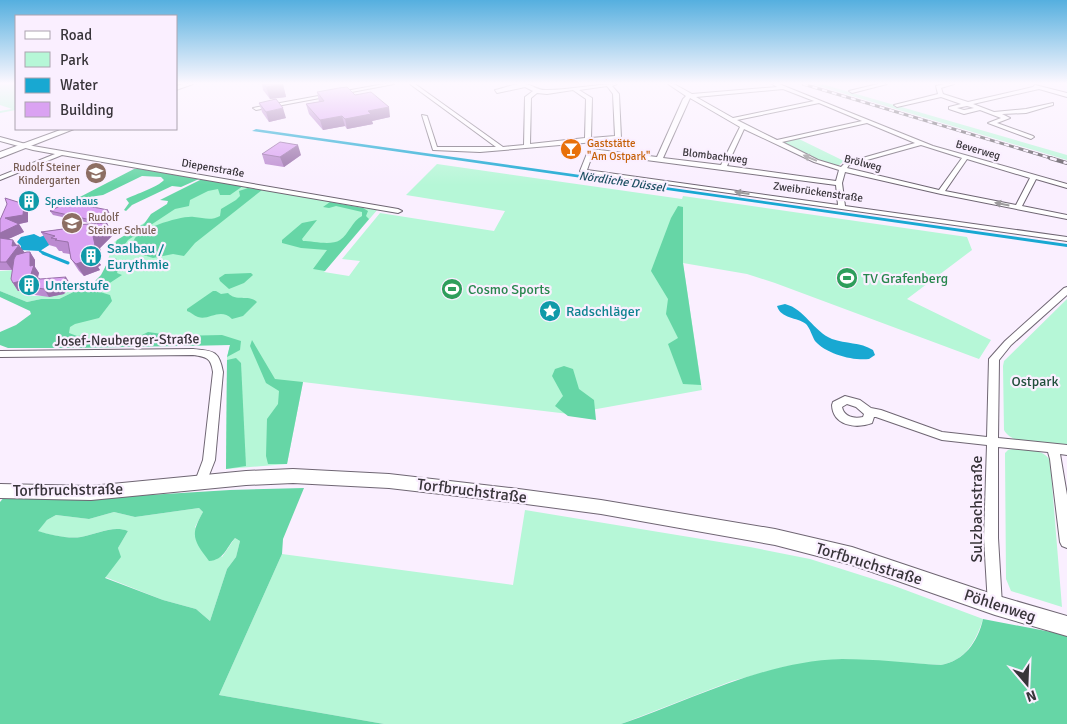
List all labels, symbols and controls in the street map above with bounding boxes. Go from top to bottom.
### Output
legend [15,15,178,130]
text: Road [60,26,92,44]
text: Park [60,51,89,69]
text: Water [60,76,98,94]
text: Building [60,101,114,119]
bar icon: Gaststätte "Am Ostpark" [559,137,583,161]
place label: Gaststätte "Am Ostpark" [587,137,650,163]
street label: Beverweg [954,137,1002,163]
street label: Blombachweg [682,146,749,166]
street label: Brölweg [843,152,883,174]
one-way arrow [803,153,817,161]
street label: Diepenstraße [181,156,245,180]
place label: Rudolf Steiner Kindergarten [13,161,80,187]
school or university icon: Rudolf Steiner Kindergarten [84,161,108,185]
water label: Nördliche Düssel [578,169,668,196]
street label: Zweibrückenstraße [772,179,864,205]
building icon: Speisehaus [17,189,41,213]
one-way arrow [734,189,750,197]
place label: Speisehaus [45,195,98,208]
one-way arrow [994,199,1010,207]
school or university icon: Rudolf Steiner Schule [60,211,84,235]
place label: Rudolf Steiner Schule [88,211,156,237]
place label: Saalbau / Eurythmie [107,240,169,273]
building icon: Saalbau / Eurythmie [79,244,103,268]
sports icon: TV Grafenberg [835,266,859,290]
place label: TV Grafenberg [863,270,948,287]
building icon: Unterstufe [17,273,41,297]
place label: Unterstufe [45,277,109,294]
sports icon: Cosmo Sports [440,277,464,301]
place label: Cosmo Sports [468,281,550,298]
place icon: Radschläger [538,299,562,323]
place label: Radschläger [566,303,641,320]
street label: Josef-Neuberger-Straße [54,330,200,350]
park label: Ostpark [1012,373,1058,390]
street label: Sulzbachstraße [967,455,987,563]
street label: Torfbruchstraße [416,474,528,508]
street label: Torfbruchstraße [13,479,123,501]
street label: Torfbruchstraße [813,538,925,590]
street label: Pöhlenweg [961,585,1039,627]
north arrow [1002,659,1052,709]
text: N [1024,686,1038,705]

